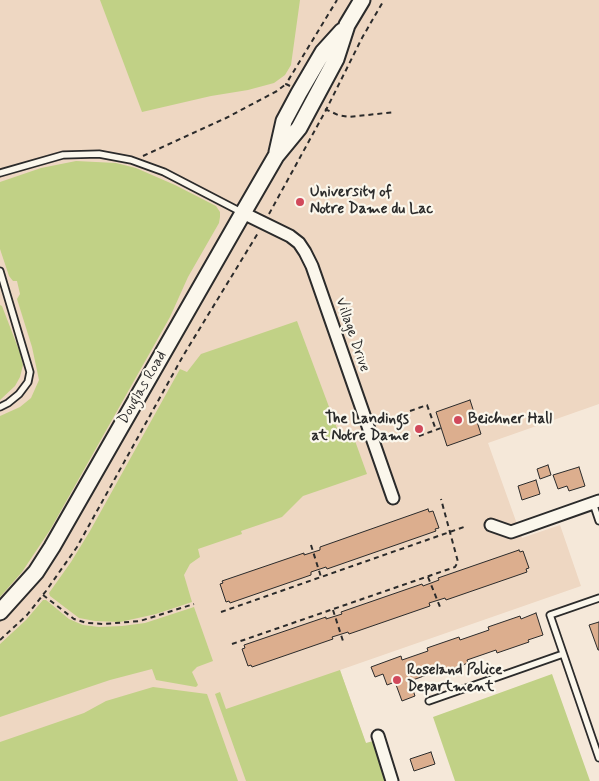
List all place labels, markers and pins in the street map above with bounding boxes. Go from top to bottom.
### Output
place label: University of Notre Dame du Lac [310,184,433,219]
marker: University of Notre Dame du Lac [294,196,306,208]
place label: The Landings at Notre Dame [312,411,409,446]
place label: Beichner Hall [468,411,552,429]
marker: Beichner Hall [452,414,464,426]
marker: The Landings at Notre Dame [413,423,425,435]
place label: Roseland Police Department [407,662,502,697]
marker: Roseland Police Department [391,674,403,686]

